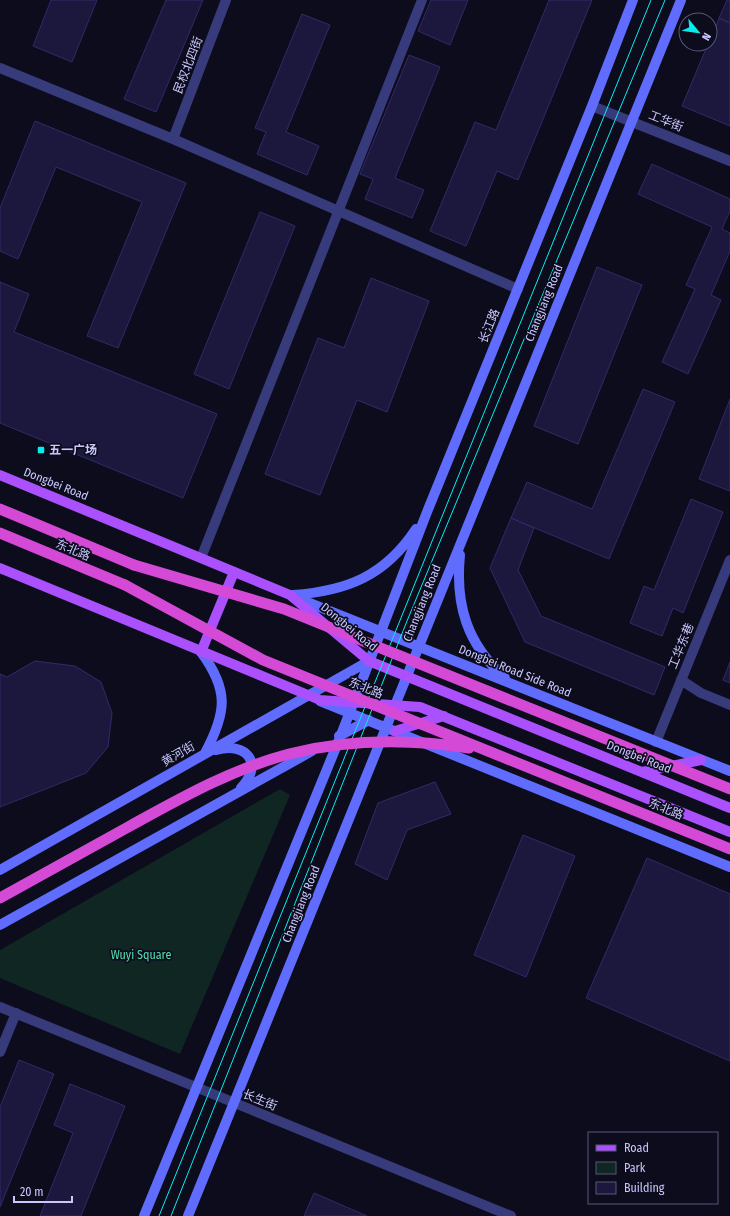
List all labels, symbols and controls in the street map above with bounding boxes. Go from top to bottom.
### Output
north arrow [678,12,718,52]
text: N [699,31,714,43]
street label: 民权北四街 [171,34,205,96]
street label: 工华街 [647,108,685,134]
street label: Changjiang Road [522,262,566,344]
street label: 长江路 [476,307,502,345]
place label: 五一广场 [49,443,97,457]
marker: 五一广场 [36,445,46,455]
street label: Dongbei Road [22,465,90,503]
street label: 东北路 [54,537,92,563]
street label: Changjiang Road [400,562,444,644]
street label: Dongbei Road [318,600,380,654]
street label: 工华东巷 [666,621,696,671]
street label: Dongbei Road Side Road [457,642,573,700]
street label: 东北路 [347,675,385,701]
street label: Dongbei Road [605,738,673,776]
street label: 黄河街 [159,739,197,769]
street label: 东北路 [647,796,685,822]
street label: Changjiang Road [279,863,323,945]
park label: Wuyi Square [111,948,171,962]
street label: 长生街 [241,1087,279,1113]
legend [588,1132,718,1204]
text: Road [624,1141,649,1155]
text: Park [624,1161,646,1175]
scale bar [14,1178,72,1204]
text: Building [624,1181,665,1195]
text: 20 m [20,1185,44,1199]

